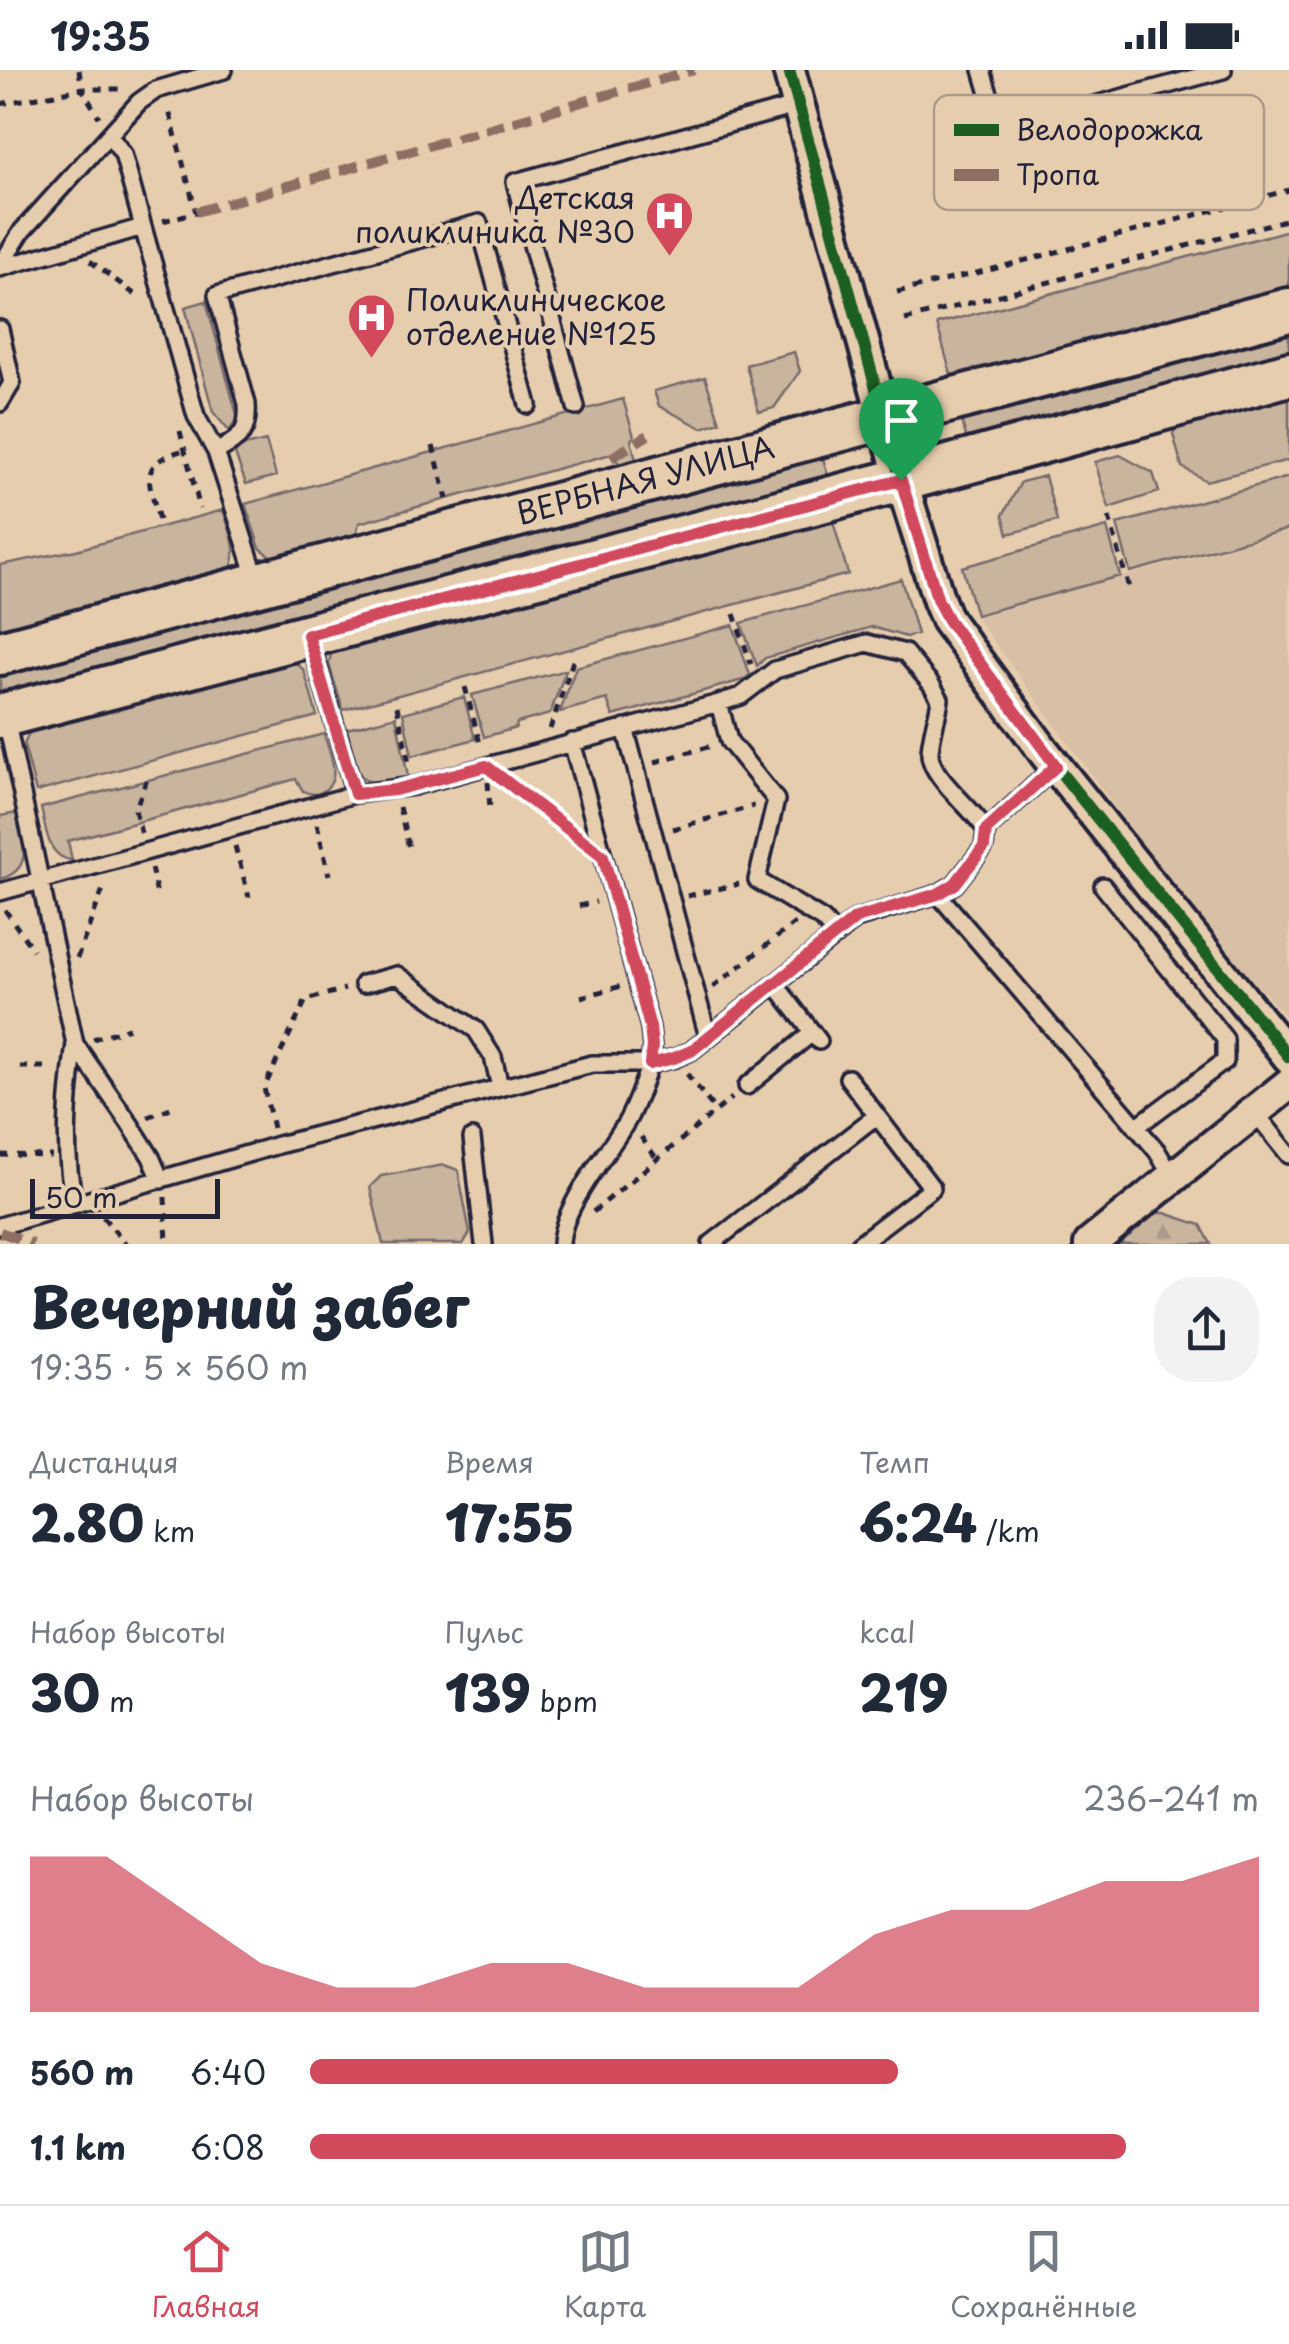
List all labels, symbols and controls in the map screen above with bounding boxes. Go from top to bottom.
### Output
text: 19:35 [50,7,151,64]
legend [934,95,1264,210]
text: Велодорожка [1016,107,1203,150]
text: Тропа [1016,152,1100,195]
place label: Детская поликлиника №30 [355,174,635,253]
hospital icon: Детская поликлиника №30 [644,190,696,258]
place label: Поликлиническое отделение №125 [406,276,666,355]
hospital icon: Поликлиническое отделение №125 [345,292,397,360]
pin [859,378,944,481]
icon: arrive [874,393,929,448]
street label: ВЕРБНАЯ УЛИЦА [511,423,779,535]
scale bar [30,1174,220,1218]
text: 50 m [45,1175,118,1218]
text: Вечерний забег [30,1264,469,1347]
button: share [1154,1277,1259,1382]
text: 19:35 · 5 × 560 m [30,1343,308,1391]
text: Дистанция [30,1440,179,1483]
text: Время [445,1440,534,1483]
text: Темп [859,1440,930,1483]
text: 2.80 [30,1483,144,1559]
text: 17:55 [445,1483,575,1559]
text: 6:24 [859,1483,977,1559]
text: km [144,1509,195,1552]
text: /km [977,1509,1040,1552]
text: Набор высоты [30,1610,226,1653]
text: Пульс [445,1610,524,1653]
text: kcal [859,1610,915,1653]
text: 30 [30,1653,100,1729]
text: 139 [445,1653,531,1729]
text: 219 [859,1653,949,1729]
text: m [100,1679,134,1722]
text: bpm [531,1679,598,1722]
text: Набор высоты [30,1774,254,1822]
text: 236–241 m [1083,1774,1259,1822]
text: 560 m [30,2048,134,2096]
text: 6:40 [190,2048,266,2096]
text: 1.1 km [30,2123,126,2171]
text: 6:08 [190,2123,265,2171]
tab: Главная [152,2224,260,2327]
tab: Карта [564,2224,646,2327]
tab: Сохранённые [950,2224,1137,2327]

